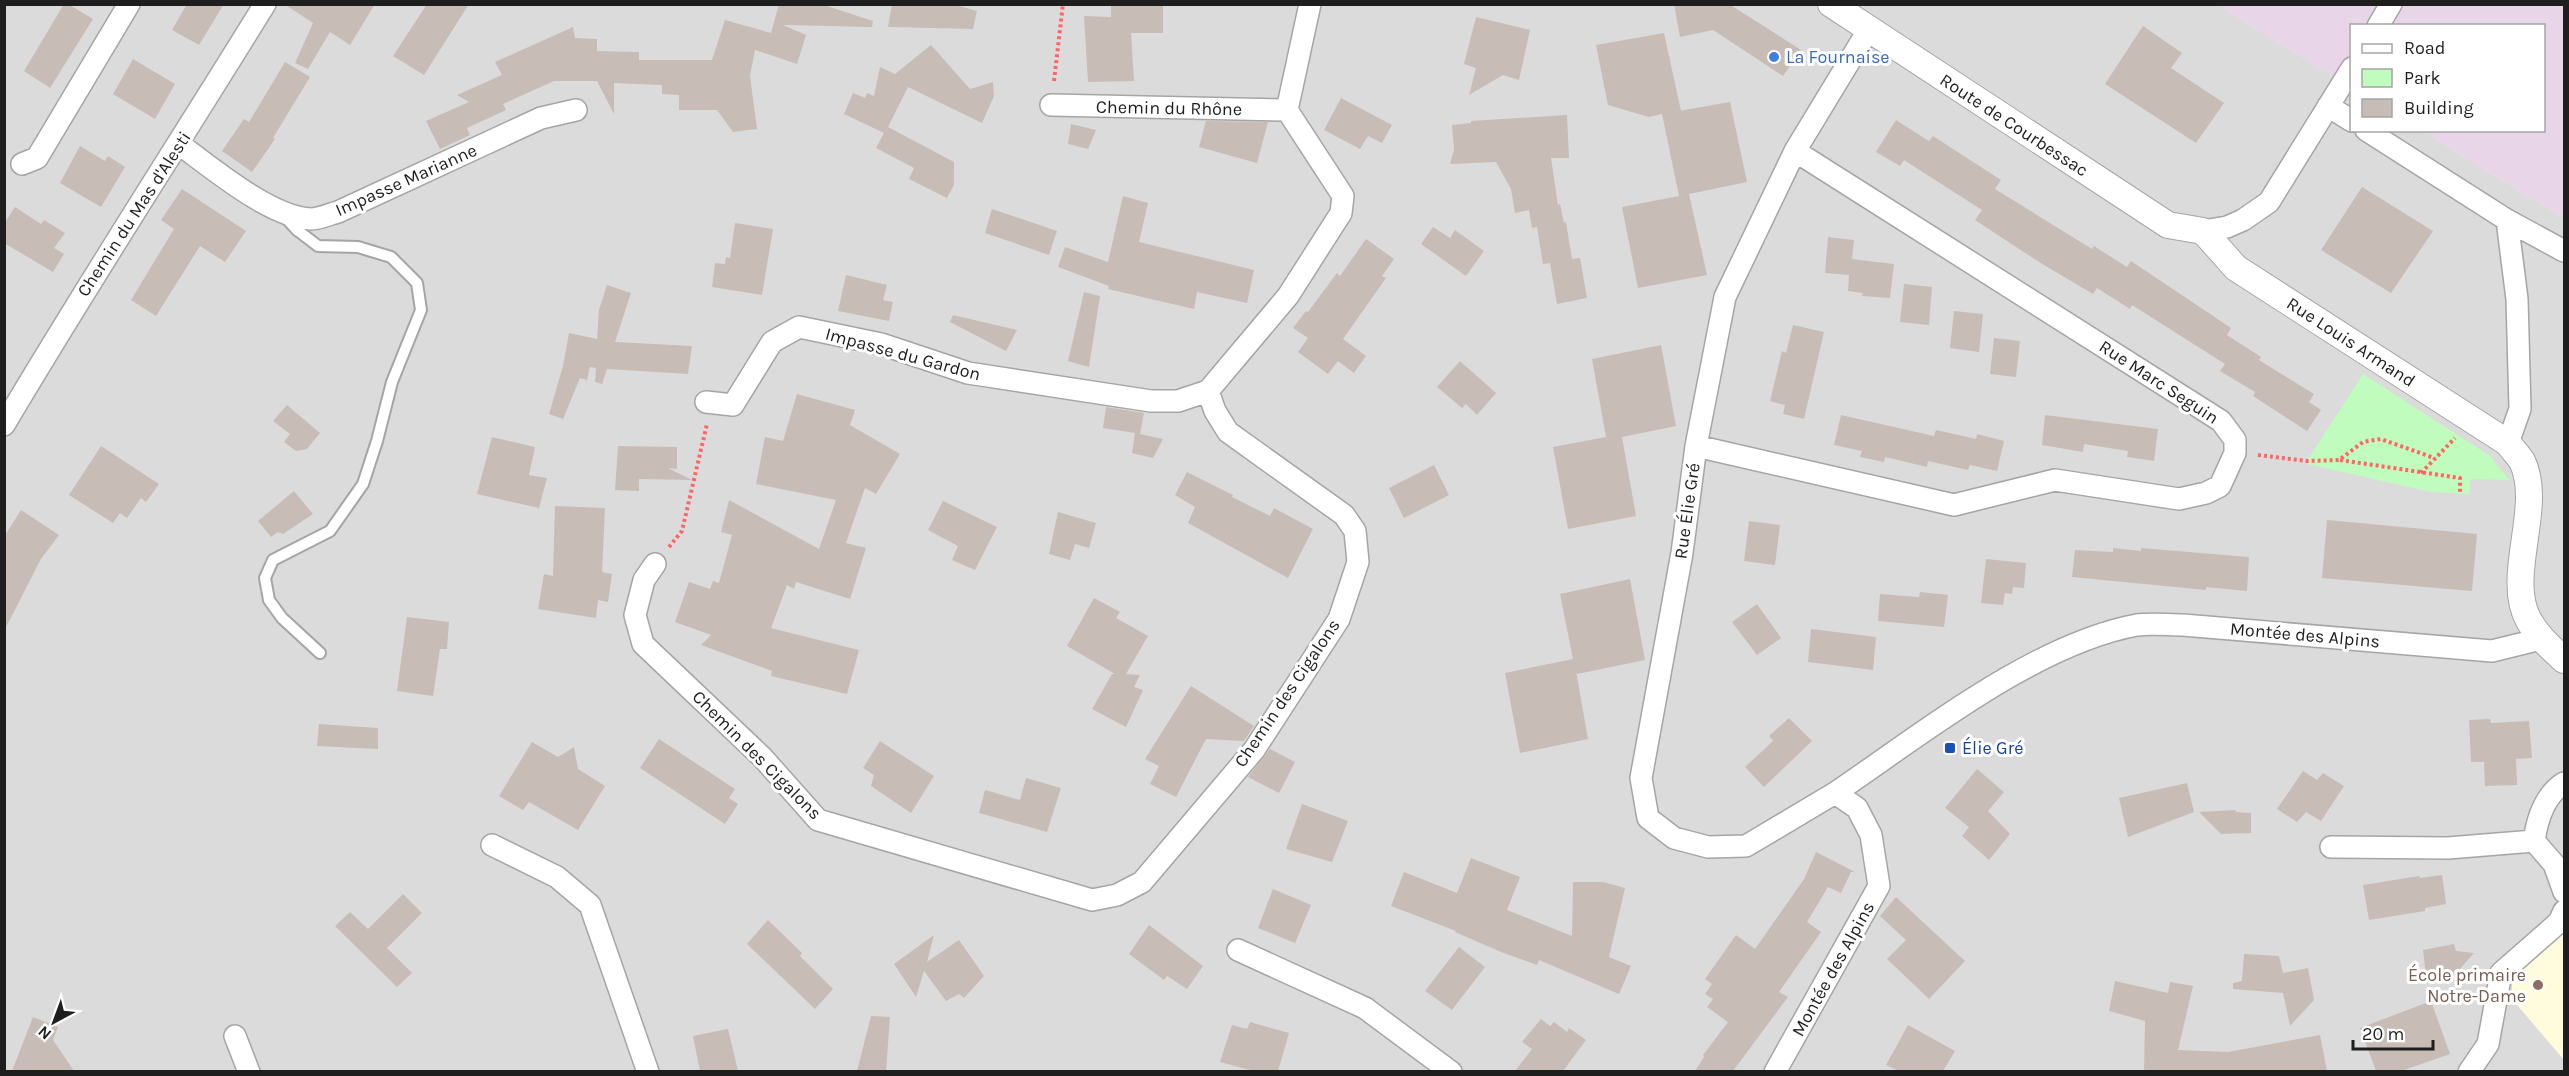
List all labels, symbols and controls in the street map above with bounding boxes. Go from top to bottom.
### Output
legend [2350,24,2545,132]
text: Road [2404,37,2445,59]
place label: La Fournaise [1786,46,1890,68]
marker: La Fournaise [1767,50,1781,64]
text: Park [2404,67,2441,89]
street label: Route de Courbessac [1936,69,2092,181]
street label: Chemin du Rhône [1096,96,1242,120]
text: Building [2404,97,2474,119]
street label: Chemin du Mas d'Alesti [72,127,196,301]
street label: Impasse Marianne [332,139,480,221]
street label: Rue Louis Armand [2283,292,2419,392]
street label: Impasse du Gardon [823,323,983,385]
street label: Rue Marc Seguin [2095,335,2223,429]
street label: Rue Élie Gré [1668,461,1705,560]
street label: Chemin des Cigalons [1229,615,1345,771]
street label: Montée des Alpins [2229,617,2381,653]
street label: Chemin des Cigalons [688,686,826,824]
place label: Élie Gré [1962,736,2023,759]
marker: Élie Gré [1943,741,1957,755]
street label: Montée des Alpins [1787,898,1879,1040]
place label: École primaire Notre-Dame [2408,963,2526,1007]
marker: École primaire Notre-Dame [2531,978,2545,992]
north arrow [24,992,84,1052]
scale bar [2353,1013,2432,1051]
text: N [34,1022,55,1044]
text: 20 m [2362,1023,2404,1045]

